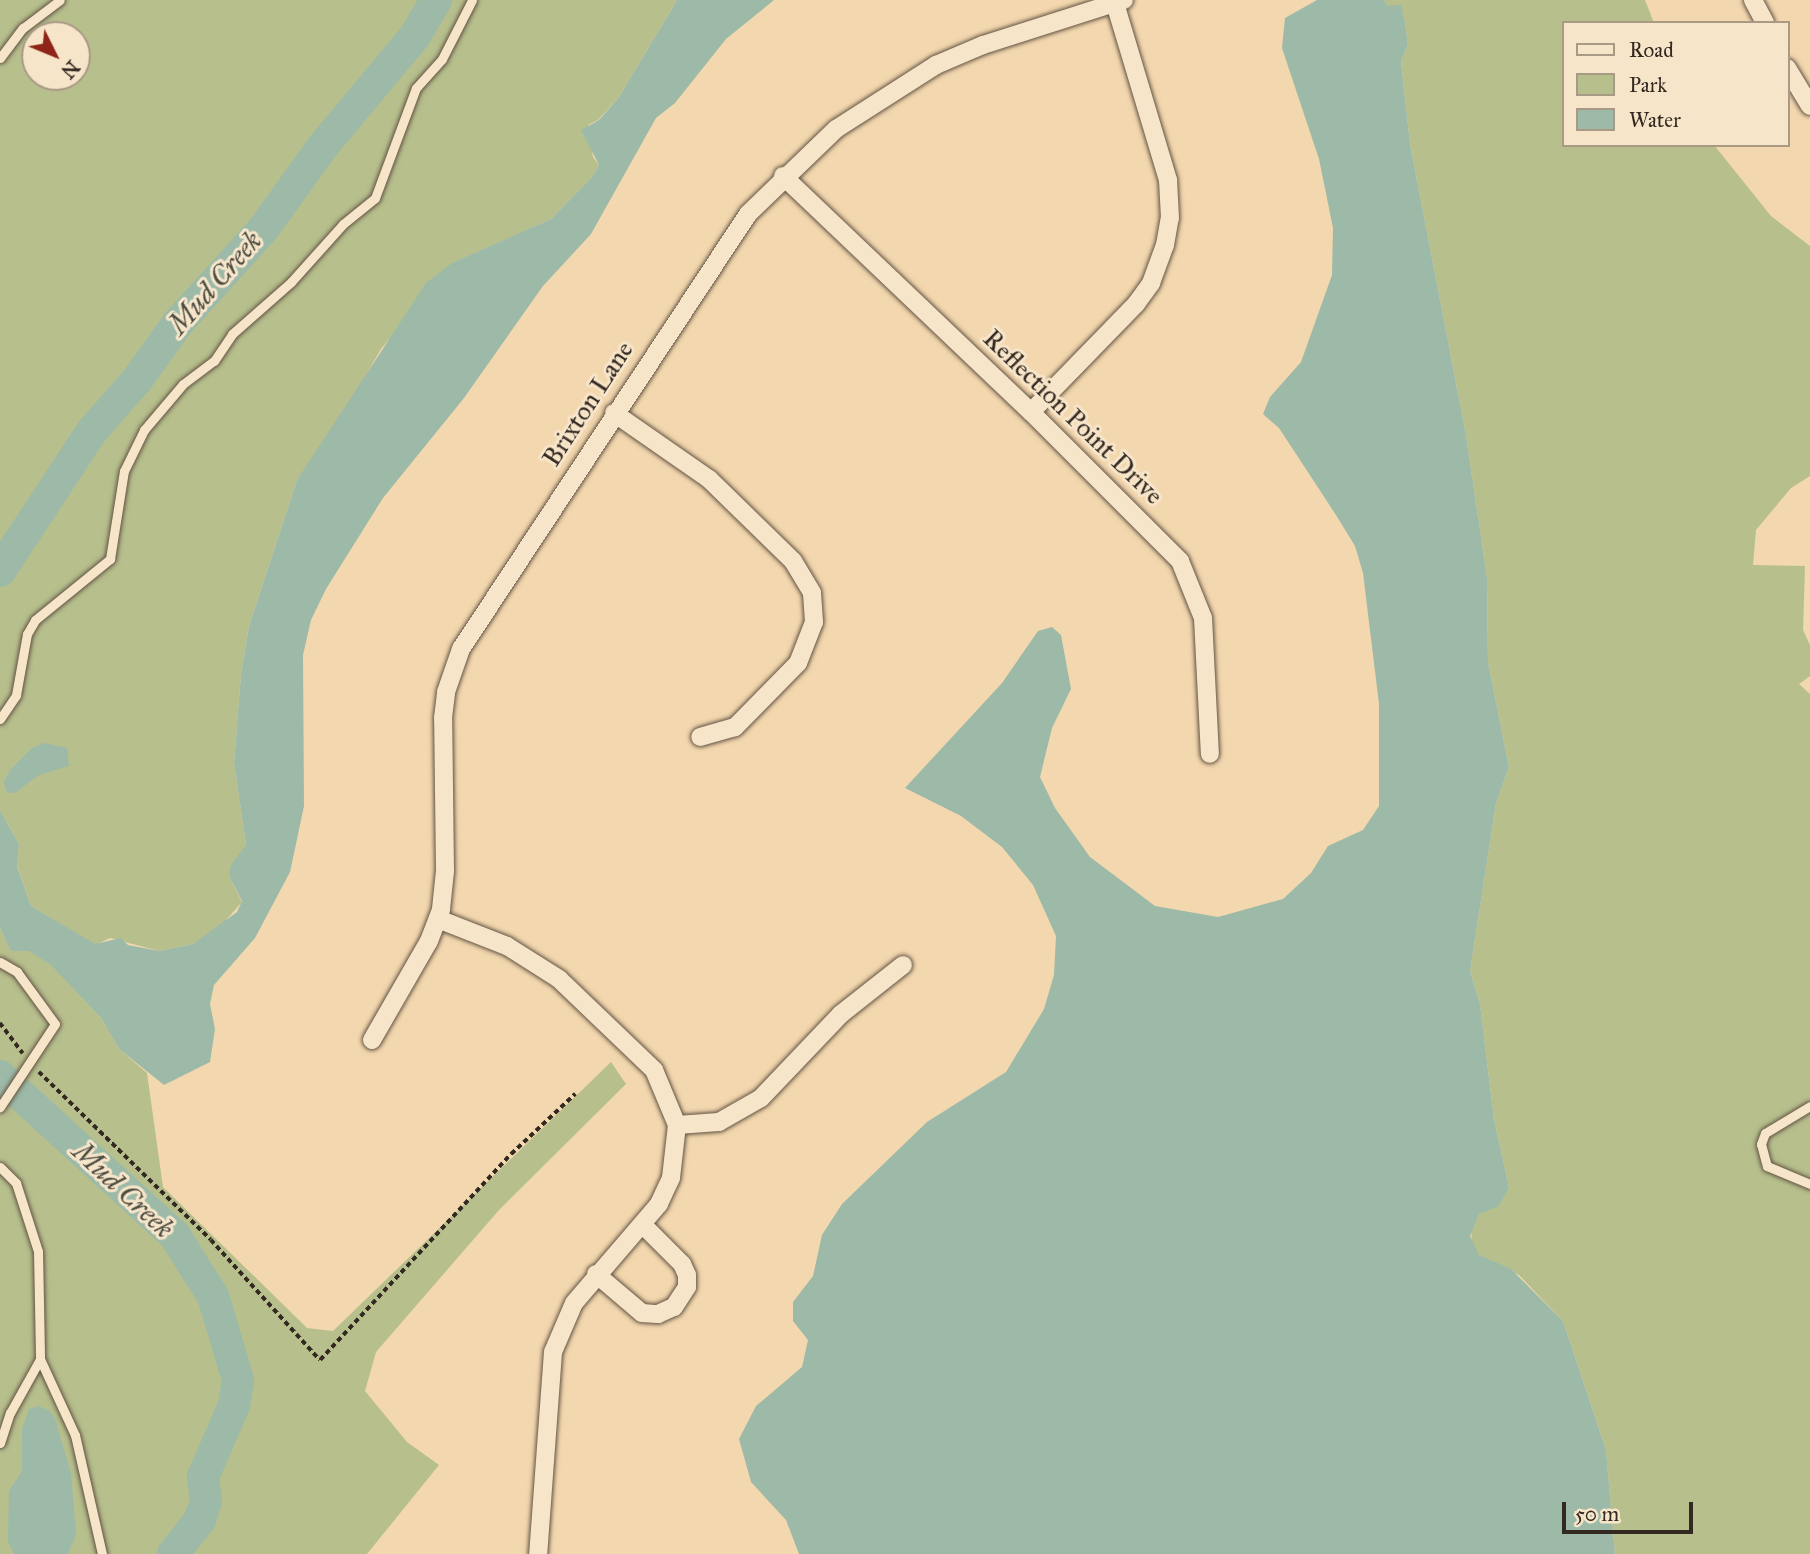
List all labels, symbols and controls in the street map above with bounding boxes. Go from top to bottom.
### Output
north arrow [21,21,91,91]
legend [1562,21,1789,147]
text: Road [1629,37,1674,63]
text: N [56,56,84,83]
text: Park [1629,72,1667,98]
text: Water [1629,107,1681,133]
water label: Mud Creek [161,225,269,341]
street label: Reflection Point Drive [976,323,1170,511]
street label: Brixton Lane [536,336,640,472]
water label: Mud Creek [66,1135,180,1245]
scale bar [1565,1488,1696,1532]
text: 50 m [1575,1501,1619,1527]

